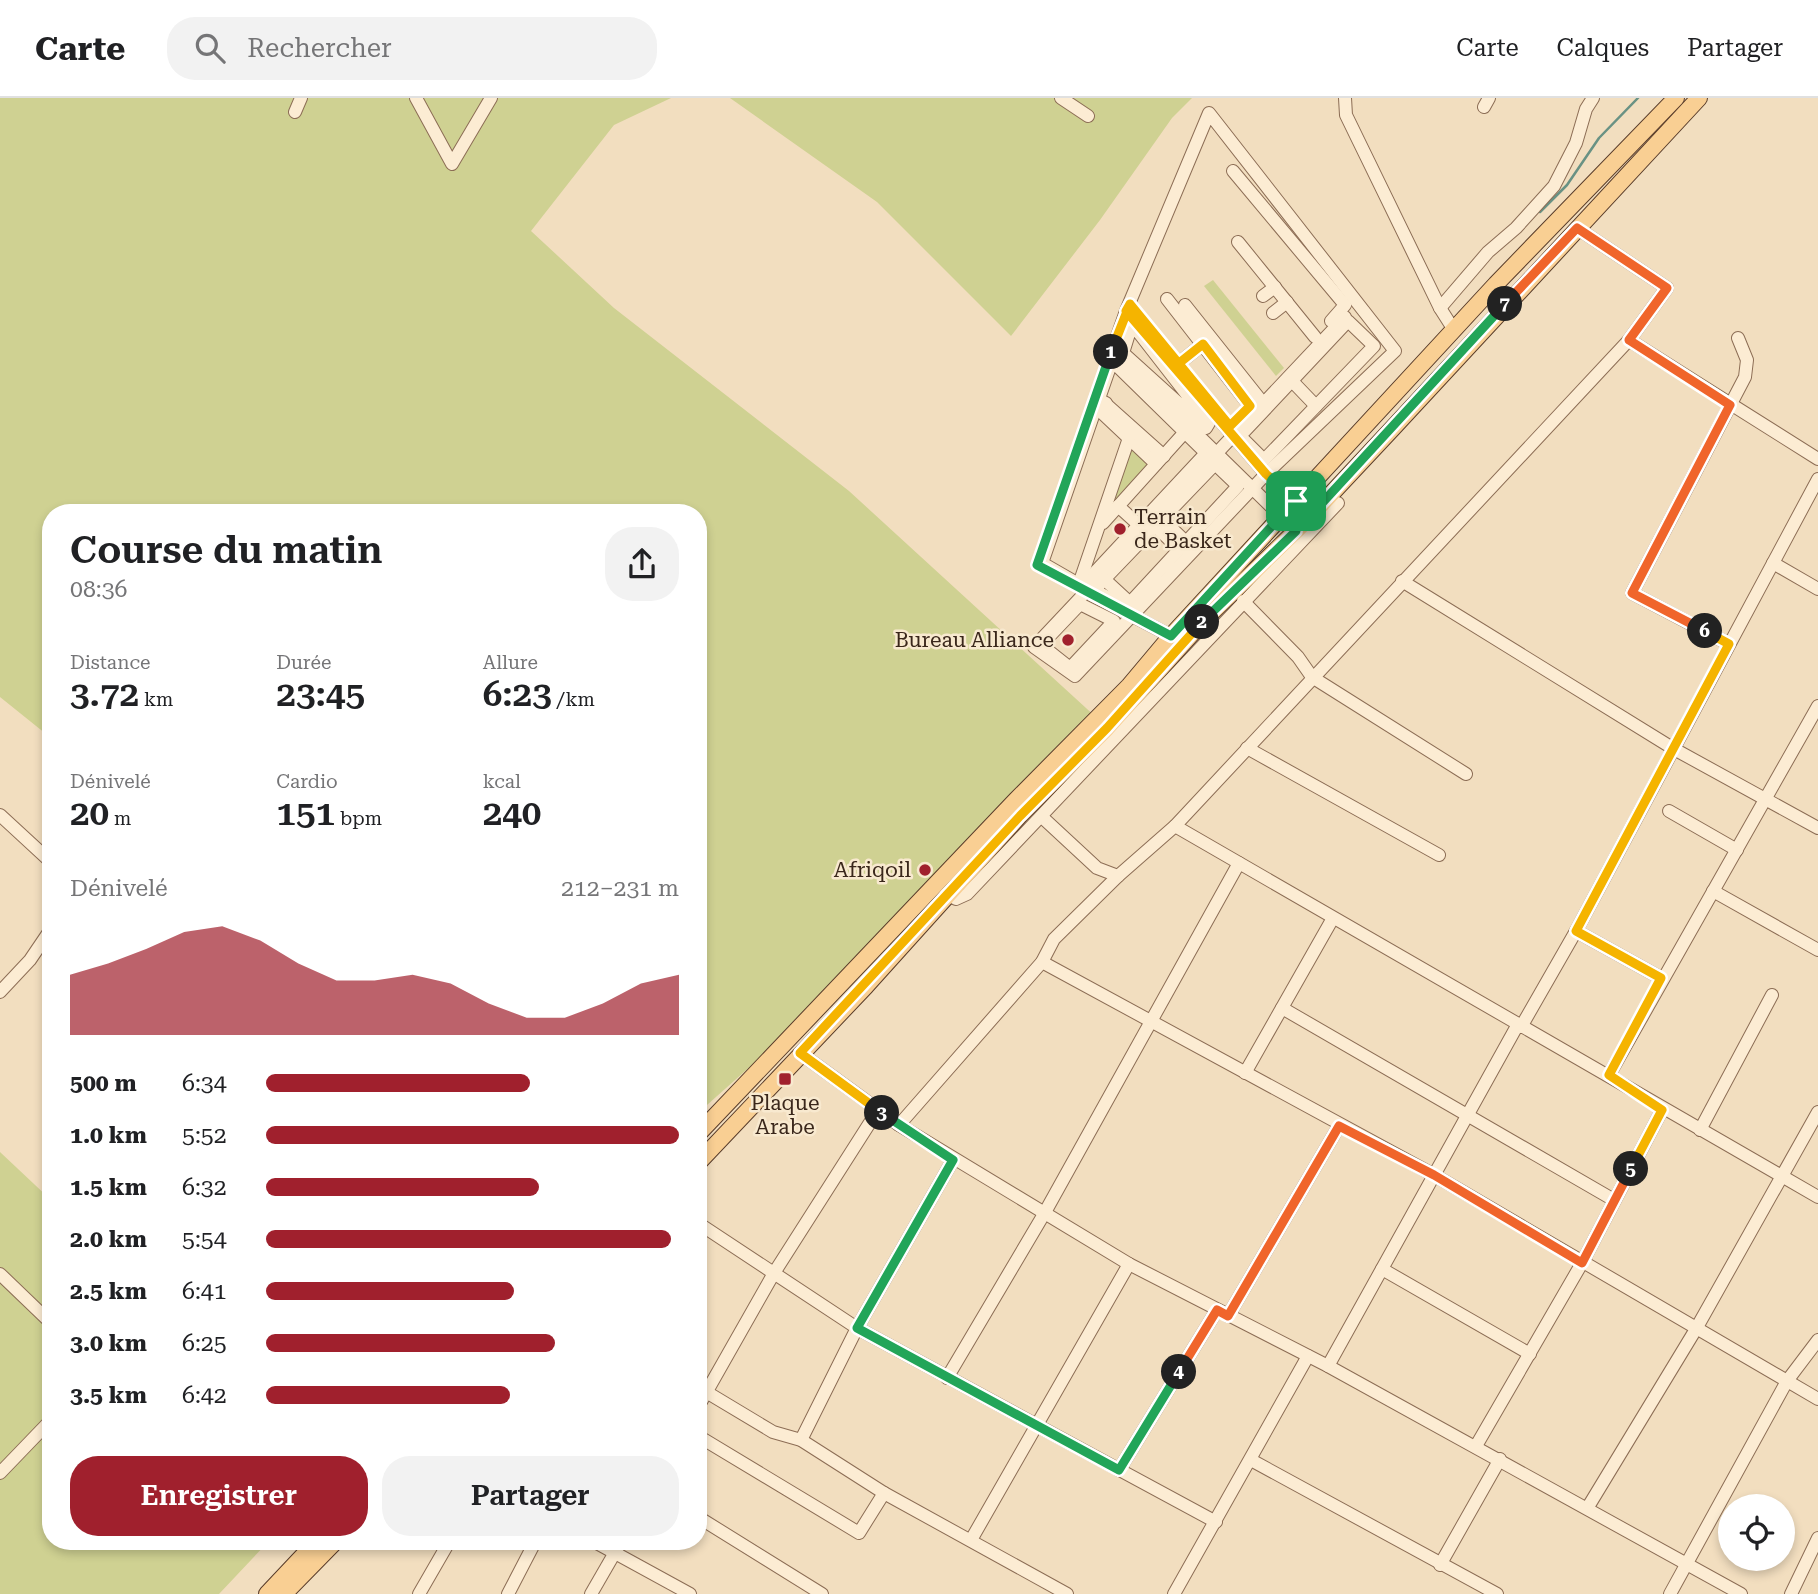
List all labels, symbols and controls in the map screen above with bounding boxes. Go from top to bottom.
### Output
search box [167,17,657,80]
text: Carte [35,29,125,68]
icon: search [191,29,229,67]
text: Rechercher [247,33,392,63]
text: Carte [1456,34,1519,62]
text: Calques [1557,34,1649,62]
text: Partager [1687,34,1783,62]
pin: 7 [1488,286,1522,322]
text: 7 [1499,292,1510,315]
pin: 1 [1094,334,1128,370]
text: 1 [1105,340,1116,363]
pin [1266,471,1326,531]
icon: arrive [1277,482,1315,520]
place label: Terrain de Basket [1134,505,1232,553]
marker: Terrain de Basket [1112,521,1128,537]
button: share [605,527,679,601]
text: Course du matin [70,528,382,572]
text: 08:36 [70,576,127,603]
pin: 2 [1184,604,1220,640]
text: 2 [1196,610,1207,633]
pin: 6 [1688,614,1722,648]
text: 6 [1699,619,1710,642]
place label: Bureau Alliance [895,628,1054,652]
marker: Bureau Alliance [1060,632,1076,648]
text: Distance [70,651,150,674]
text: Durée [276,651,331,674]
text: Allure [483,651,538,674]
text: 3.72 [70,674,139,715]
text: 23:45 [276,674,365,715]
text: 6:23 [483,674,552,715]
text: km [139,688,173,711]
text: /km [552,688,595,711]
text: Dénivelé [70,770,151,793]
text: Cardio [276,770,338,793]
text: kcal [483,770,521,793]
text: 20 [70,793,109,834]
text: 151 [276,793,335,834]
text: 240 [483,793,541,834]
text: m [109,807,131,830]
text: bpm [335,807,382,830]
place label: Afriqoil [834,858,912,882]
marker: Afriqoil [917,862,933,878]
text: Dénivelé [70,875,168,902]
text: 212–231 m [561,875,679,902]
text: 500 m [70,1070,137,1097]
text: 6:34 [182,1070,227,1097]
marker: Plaque Arabe [777,1071,793,1087]
place label: Plaque Arabe [750,1091,820,1139]
pin: 3 [864,1096,900,1130]
text: 3 [876,1101,887,1124]
text: 1.0 km [70,1122,147,1149]
text: 5:52 [182,1122,227,1149]
pin: 5 [1614,1152,1648,1186]
text: 5 [1625,1157,1636,1180]
text: 1.5 km [70,1174,147,1201]
text: 6:32 [182,1174,227,1201]
text: 2.0 km [70,1226,147,1253]
text: 5:54 [182,1226,227,1253]
text: 2.5 km [70,1278,147,1305]
text: 6:41 [182,1278,227,1305]
text: 3.0 km [70,1330,147,1357]
text: 6:25 [182,1330,227,1357]
pin: 4 [1162,1354,1196,1390]
text: 4 [1173,1360,1184,1383]
text: 3.5 km [70,1382,147,1409]
text: 6:42 [182,1382,227,1409]
button: Enregistrer [70,1456,368,1536]
button: Partager [382,1456,679,1536]
map controls [1718,1494,1795,1571]
button: locate [1718,1494,1795,1571]

